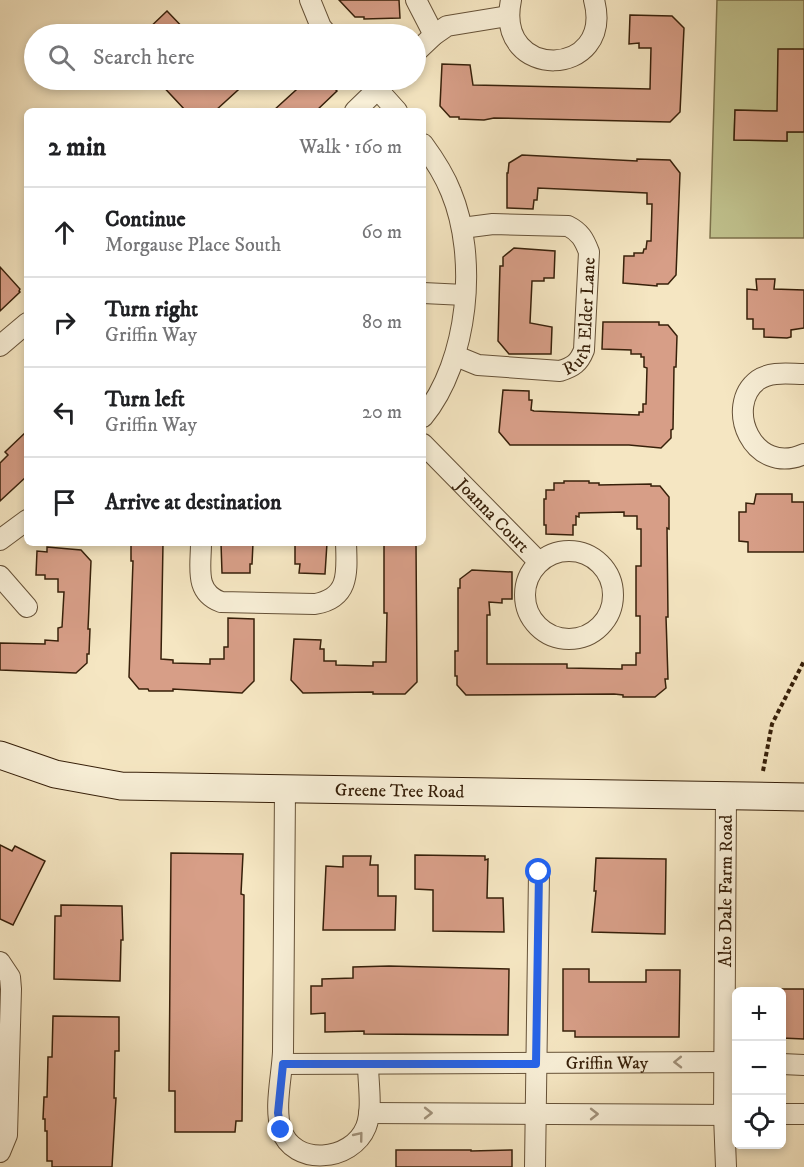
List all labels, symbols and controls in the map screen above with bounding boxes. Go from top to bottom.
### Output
search box [24,24,426,90]
icon: search [45,41,78,74]
text: Search here [93,44,195,71]
text: 2 min [48,131,106,164]
text: Walk · 160 m [299,135,402,160]
text: Continue [105,206,186,233]
icon: ahead [48,216,81,249]
text: 60 m [362,220,402,245]
text: Morgause Place South [105,233,281,258]
street label: Ruth Elder Lane [559,257,601,381]
text: Turn right [105,296,198,323]
icon: right [48,306,81,339]
text: 80 m [362,310,402,335]
text: Griffin Way [105,323,197,348]
text: Turn left [105,386,185,413]
icon: left [48,396,81,429]
text: 20 m [362,400,402,425]
text: Griffin Way [105,413,197,438]
street label: Joanna Court [450,473,534,558]
icon: arrive [48,486,81,519]
text: Arrive at destination [105,489,282,516]
street label: Greene Tree Road [335,779,465,804]
street label: Alto Dale Farm Road [715,815,738,967]
route start [525,858,551,884]
map controls [732,987,786,1149]
button: + [732,987,786,1041]
button: − [732,1041,786,1095]
street label: Griffin Way [566,1052,649,1075]
one-way arrow [674,1056,683,1068]
button: locate [732,1095,786,1149]
one-way arrow [423,1107,432,1119]
one-way arrow [589,1108,598,1120]
route end [267,1116,293,1142]
one-way arrow [352,1132,363,1143]

